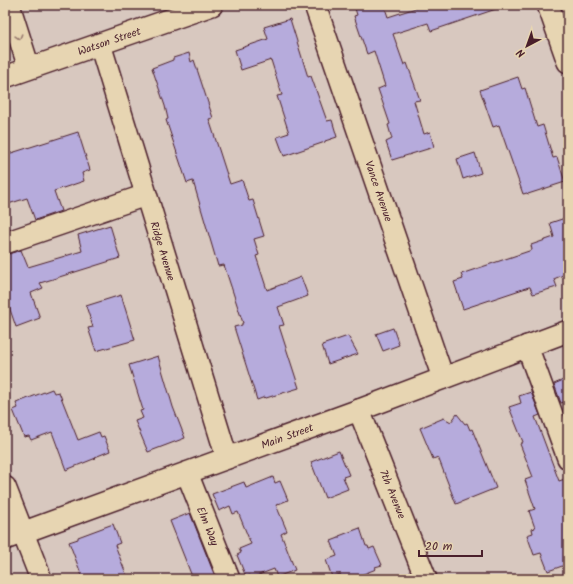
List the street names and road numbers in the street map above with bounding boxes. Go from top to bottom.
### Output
street label: Watson Street [75,22,144,61]
street label: Vance Avenue [359,158,397,224]
street label: Ridge Avenue [144,219,180,283]
street label: Main Street [259,419,317,455]
street label: 7th Avenue [374,467,410,522]
street label: Elm Way [191,504,223,550]

